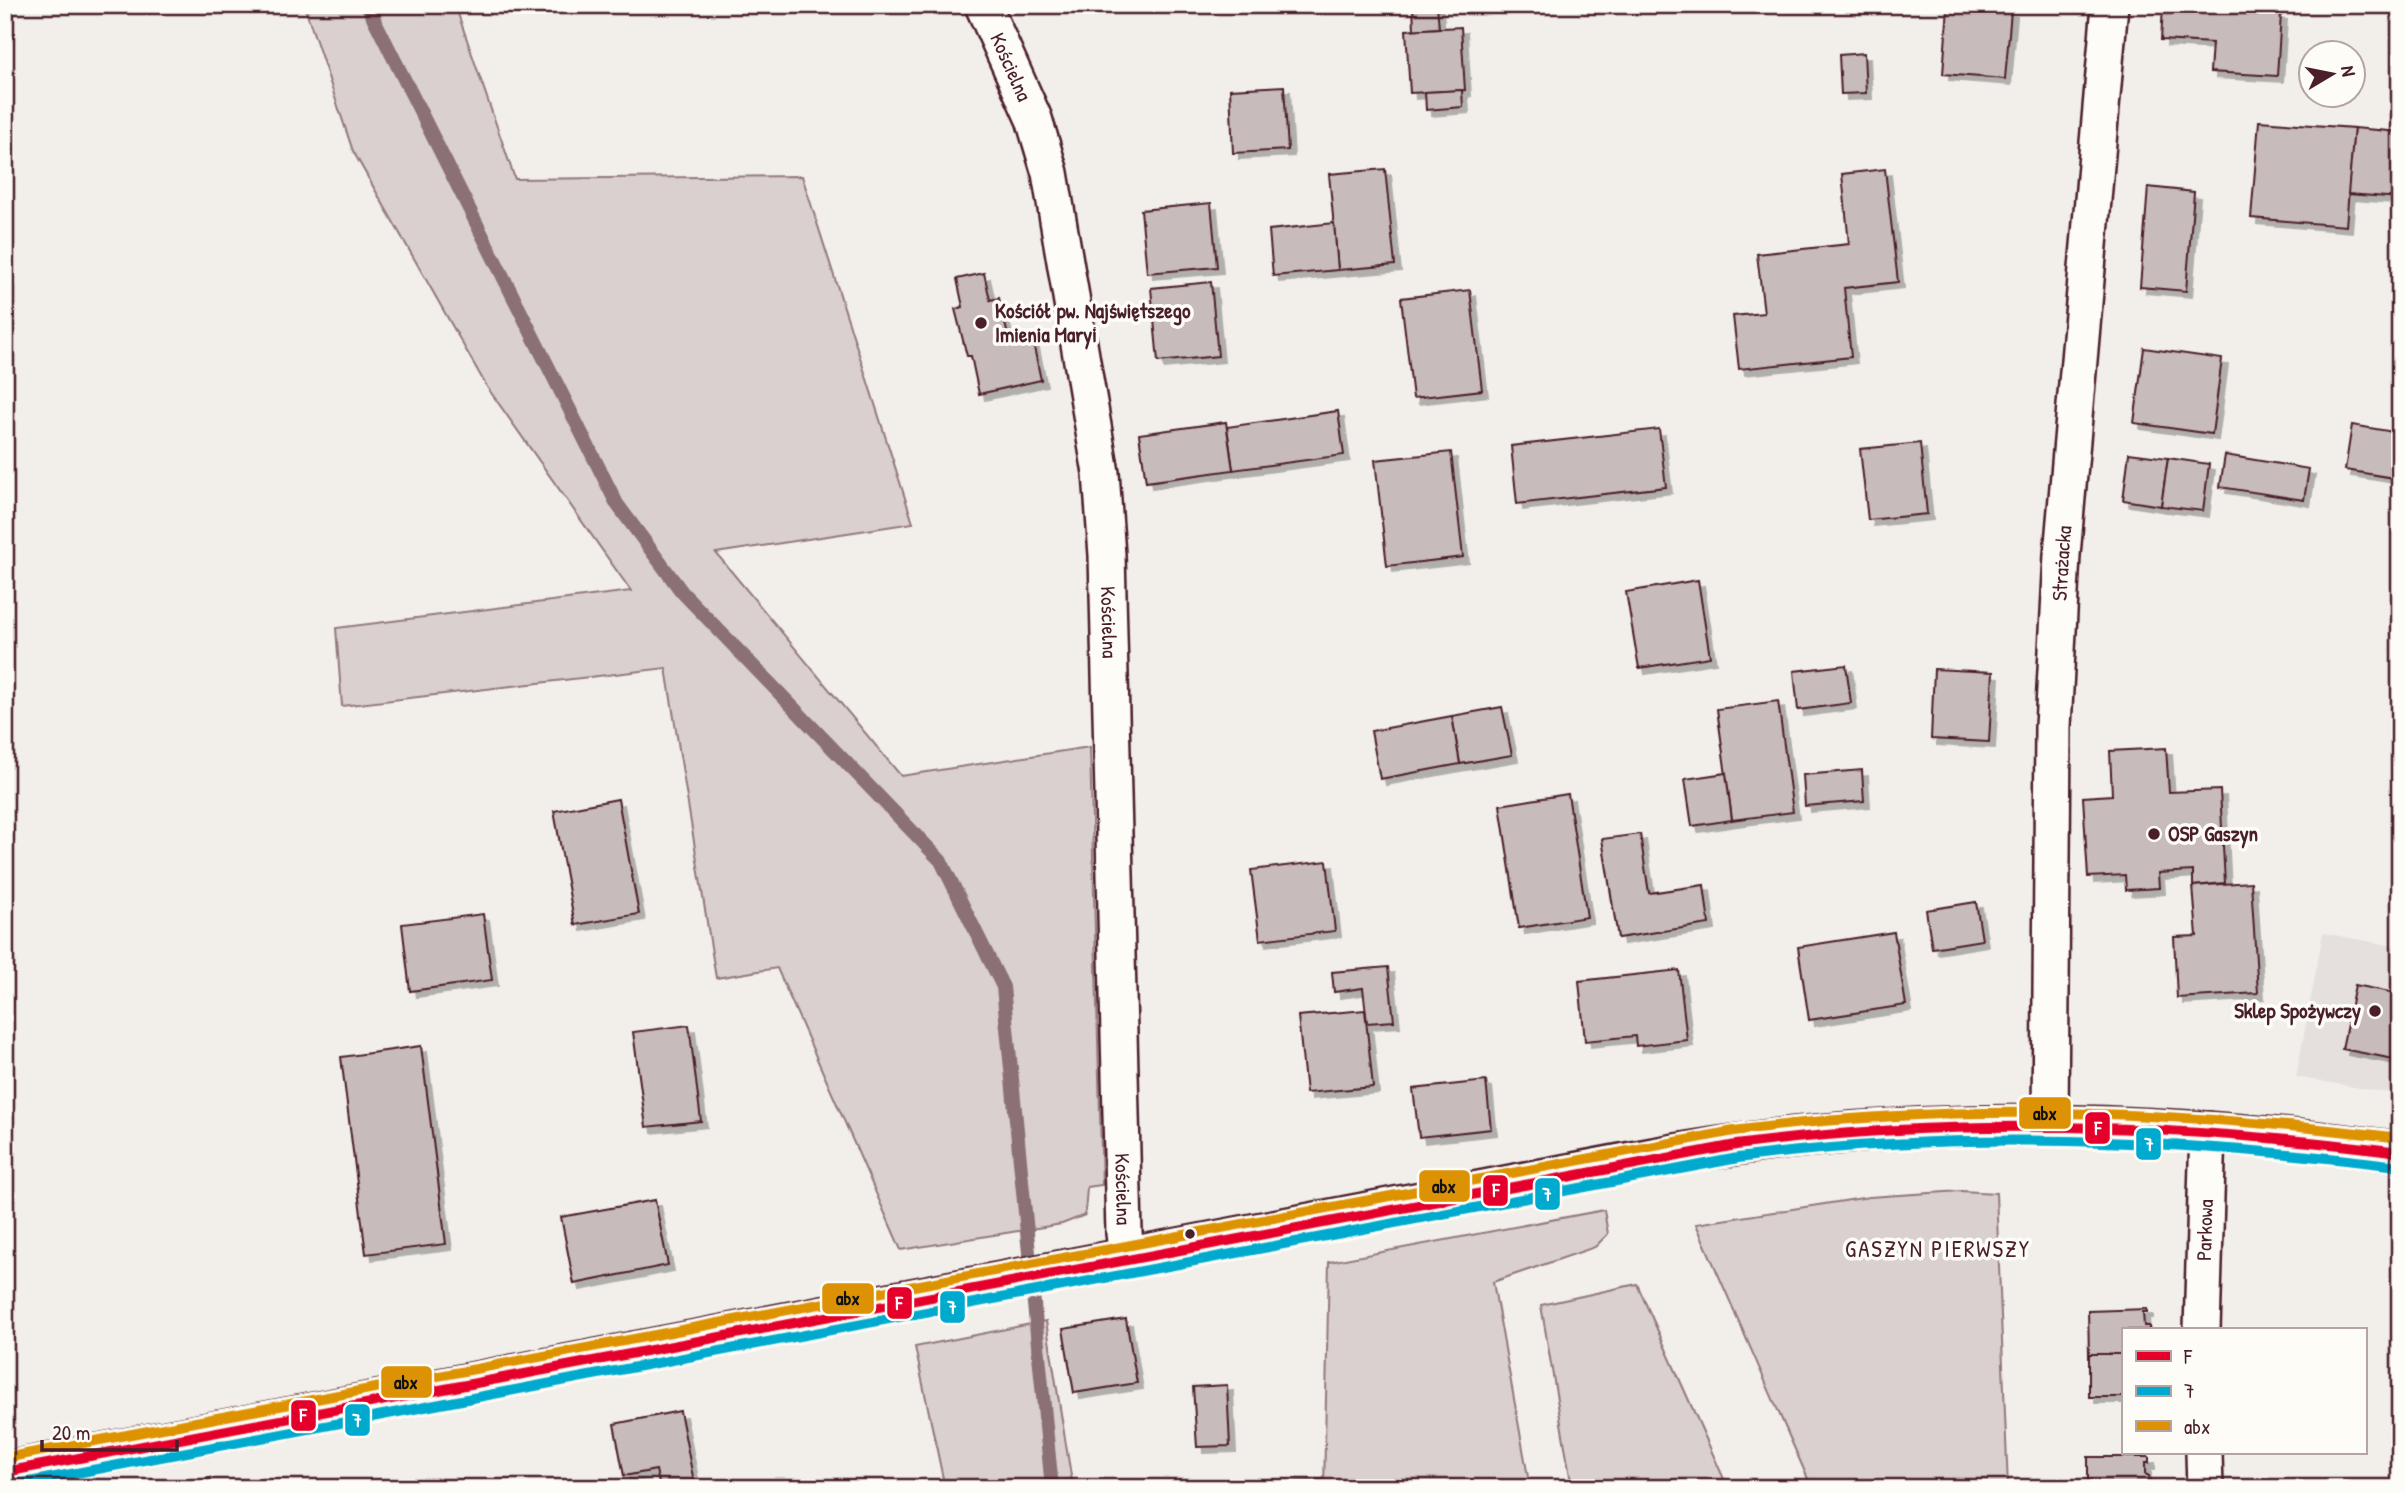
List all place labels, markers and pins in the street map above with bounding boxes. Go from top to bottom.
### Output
place label: Kościół pw. Najświętszego Imienia Maryi [995,296,1191,350]
marker: Kościół pw. Najświętszego Imienia Maryi [973,315,989,331]
place label: OSP Gaszyn [2168,819,2258,849]
marker: OSP Gaszyn [2146,826,2162,842]
place label: Sklep Spożywczy [2234,996,2361,1026]
marker: Sklep Spożywczy [2367,1003,2383,1019]
unlabelled marker [1183,1227,1197,1241]

